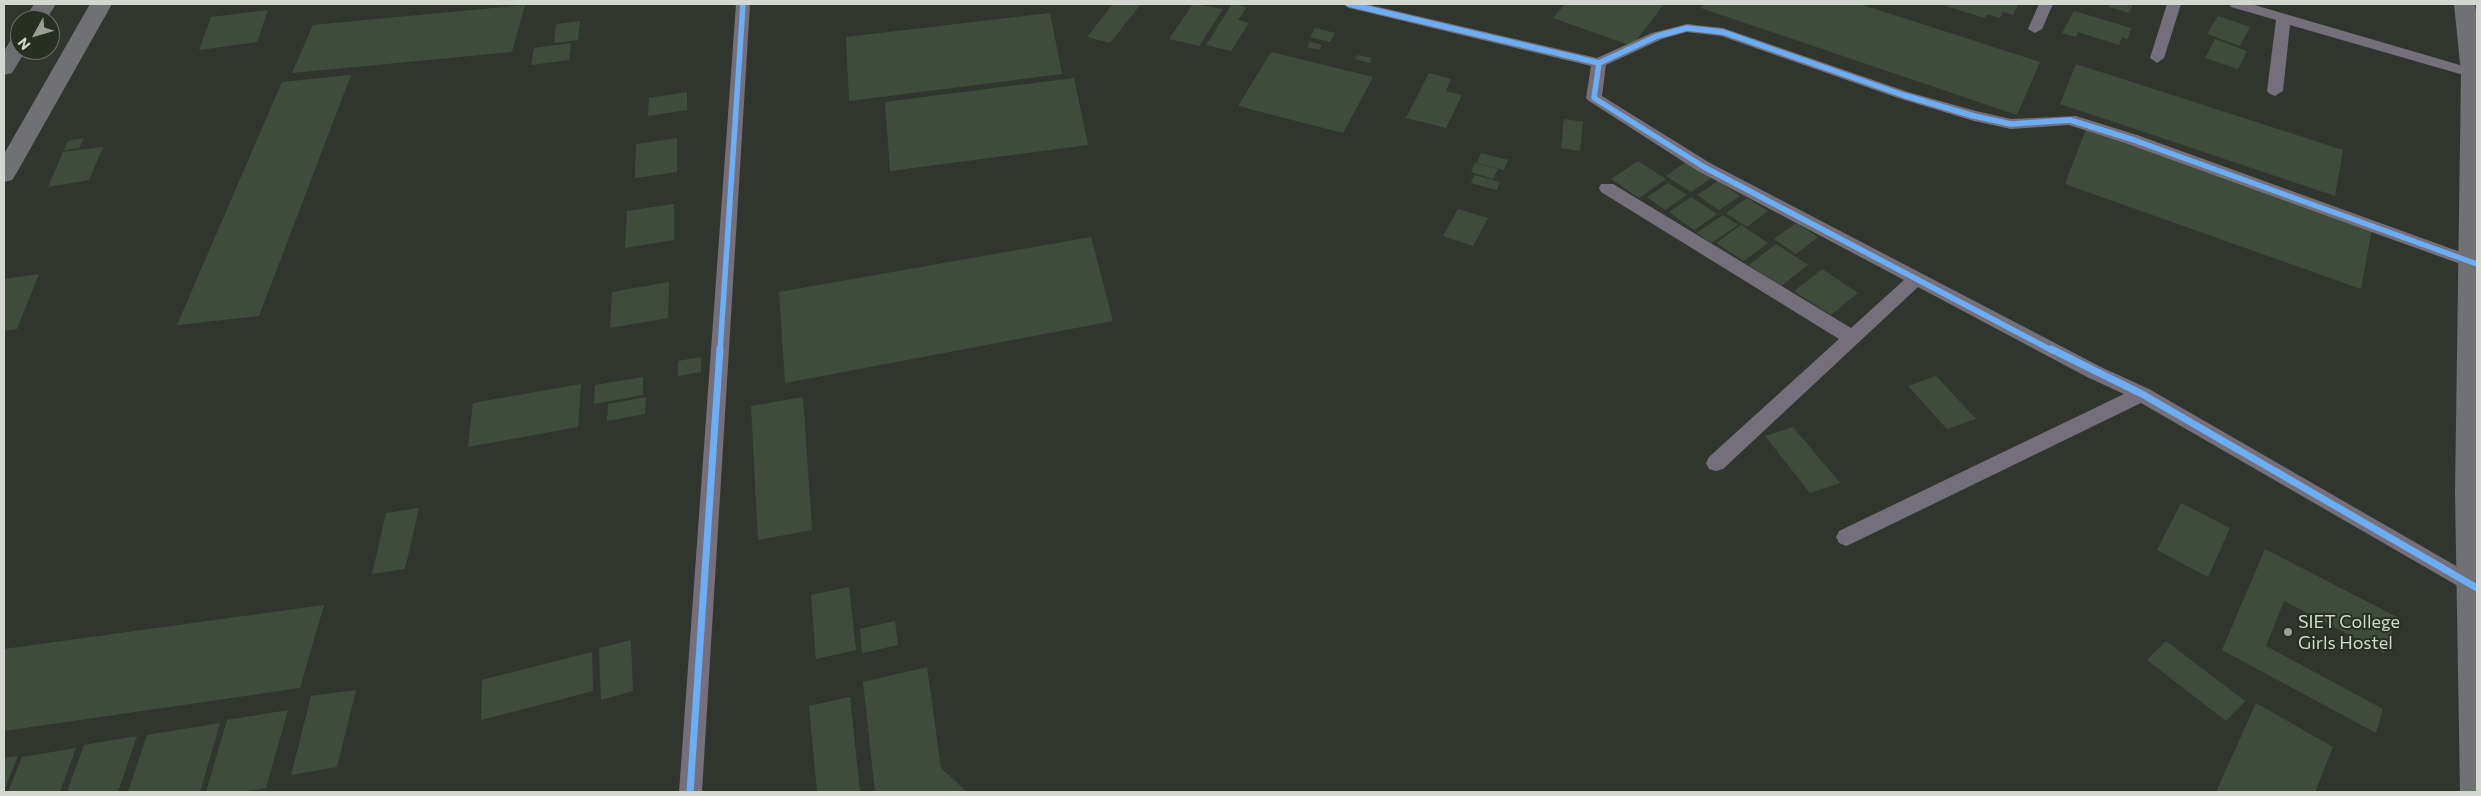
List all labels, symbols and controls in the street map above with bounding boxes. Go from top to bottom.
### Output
north arrow [10,10,60,60]
text: N [14,35,34,54]
place label: SIET College Girls Hostel [2298,611,2400,654]
marker: SIET College Girls Hostel [2282,626,2294,638]

